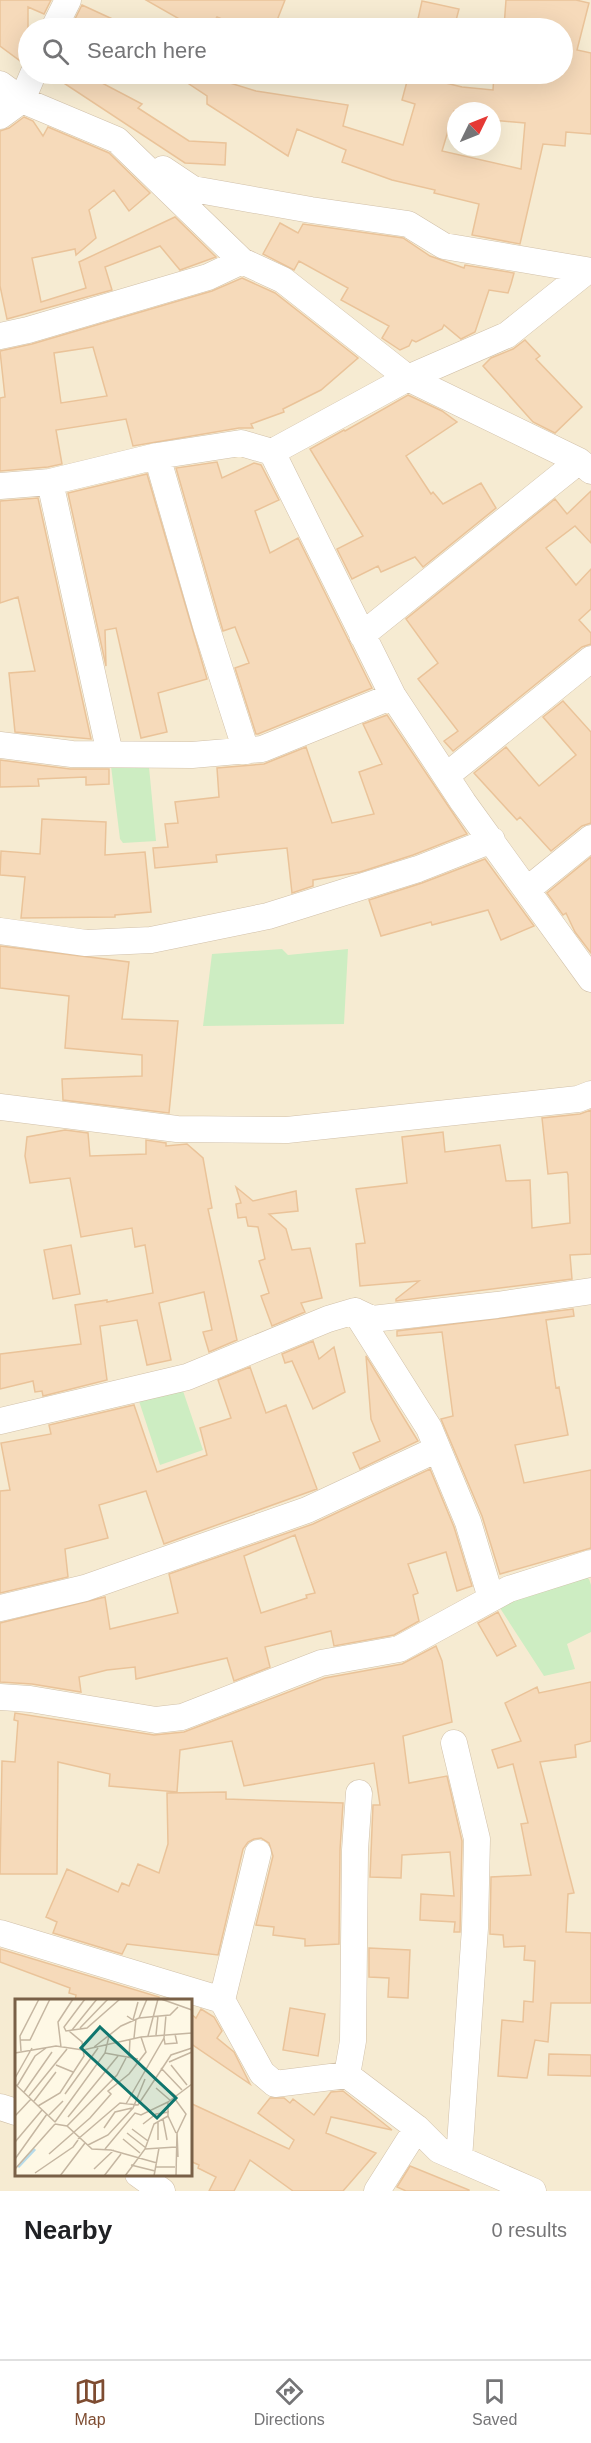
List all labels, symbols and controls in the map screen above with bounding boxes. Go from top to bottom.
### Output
search box [18,18,573,84]
icon: search [39,35,72,68]
text: Search here [87,38,207,63]
north arrow [447,102,501,156]
inset map [15,1999,192,2176]
text: Nearby [24,2215,112,2245]
text: 0 results [491,2219,567,2241]
tab: Map [74,2375,107,2429]
tab: Directions [254,2375,325,2429]
tab: Saved [472,2375,517,2429]

